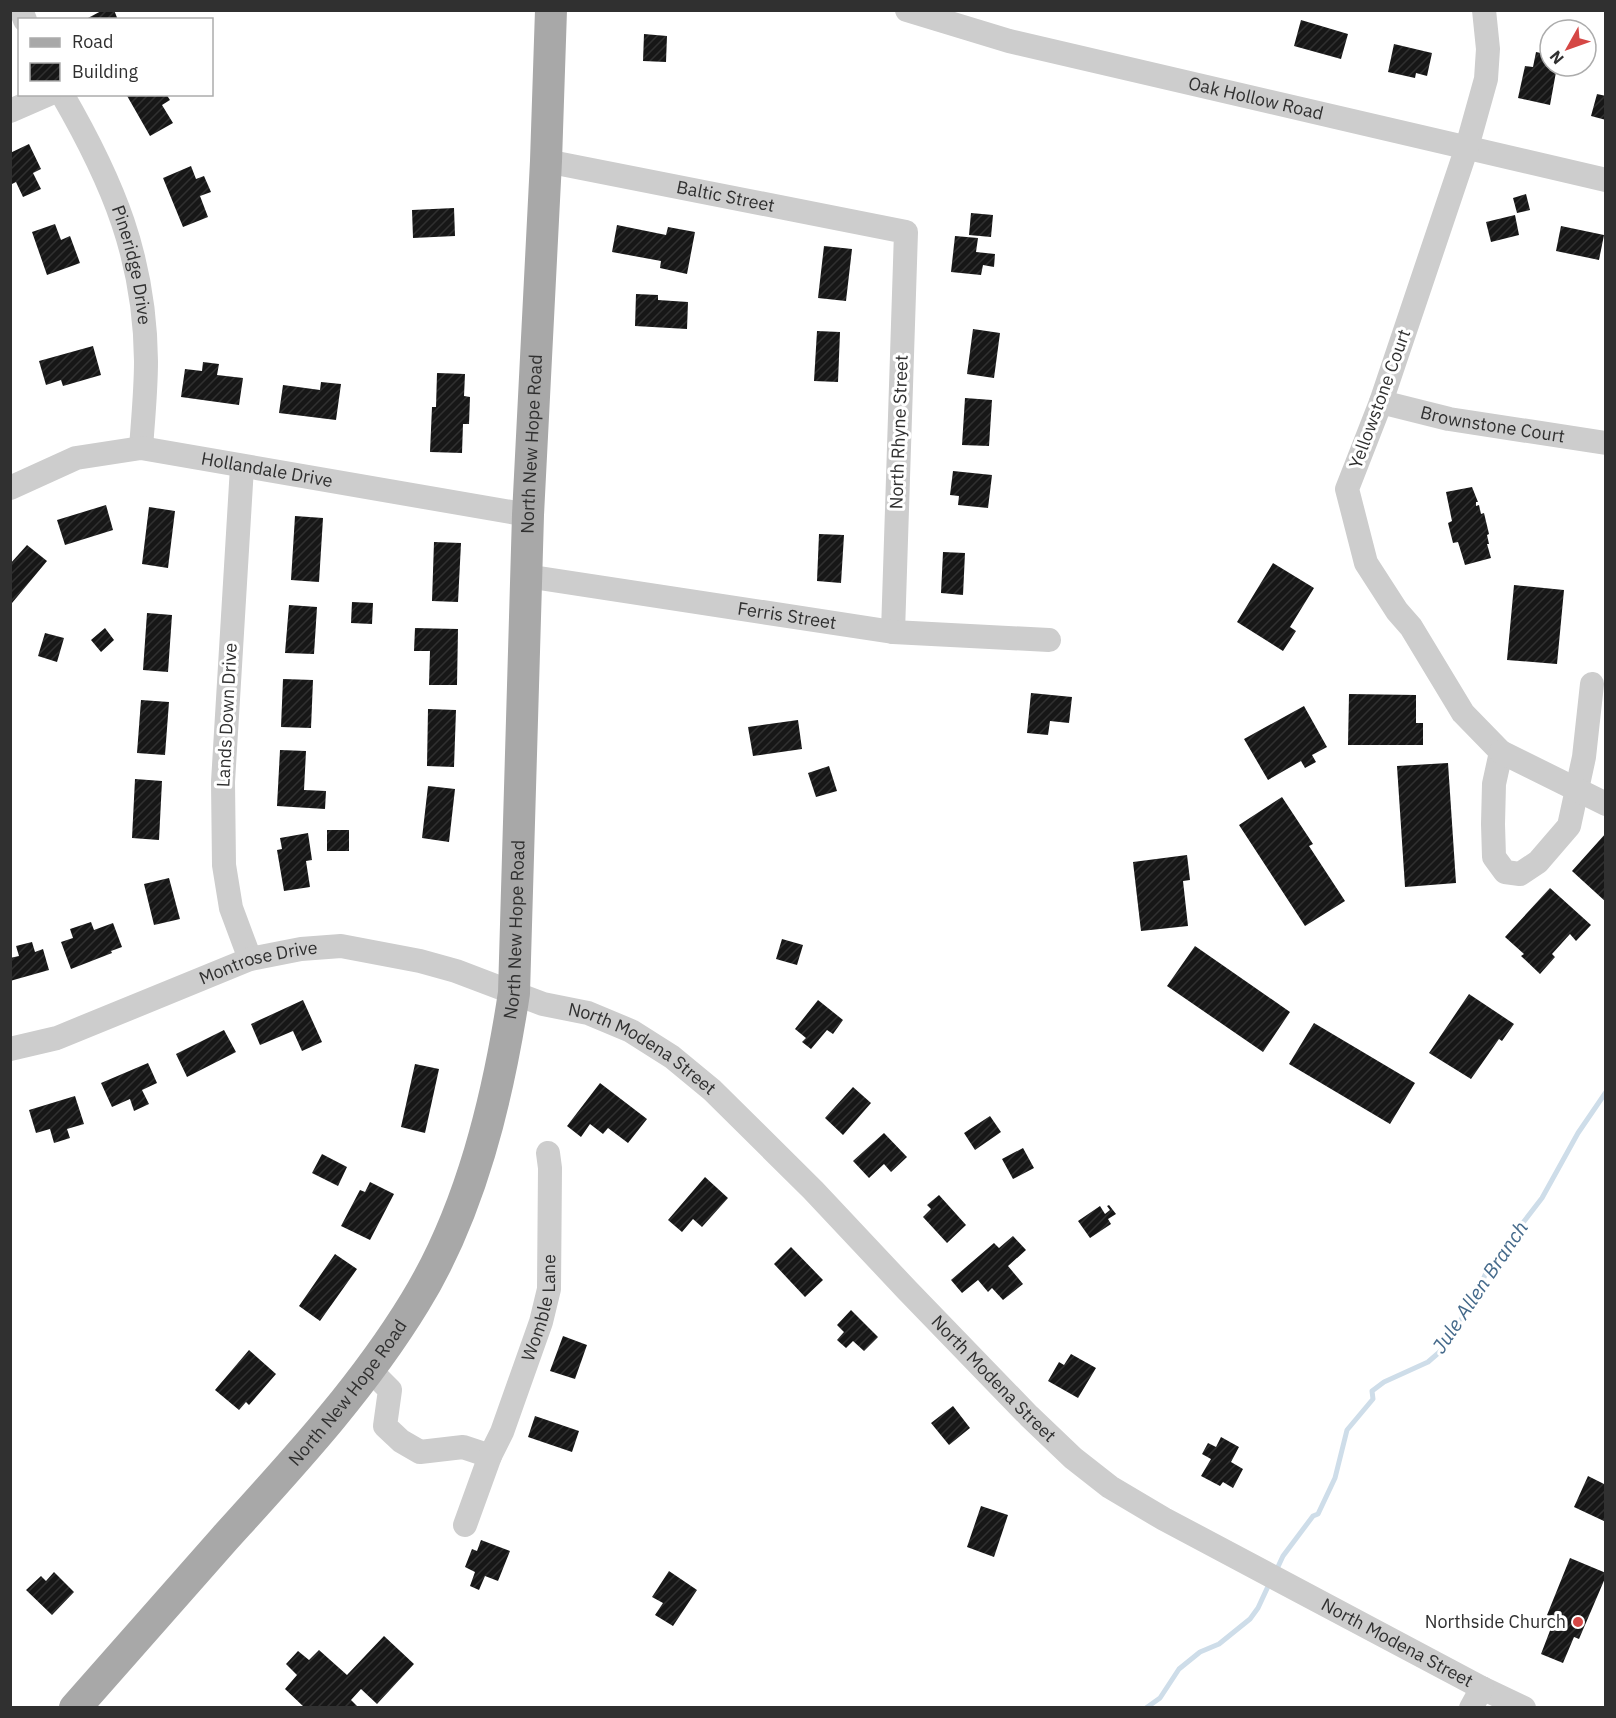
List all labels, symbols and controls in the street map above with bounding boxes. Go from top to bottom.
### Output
legend [18,18,213,96]
north arrow [1538,18,1598,78]
text: Road [72,30,113,53]
text: N [1545,47,1568,69]
text: Building [72,60,139,83]
street label: Oak Hollow Road [1186,71,1326,125]
street label: Baltic Street [674,175,777,217]
street label: Pineridge Drive [107,202,156,326]
street label: Yellowstone Court [1344,326,1415,472]
street label: North New Hope Road [515,354,547,534]
street label: North Rhyne Street [884,354,913,510]
street label: Brownstone Court [1418,400,1567,448]
street label: Hollandale Drive [199,447,335,492]
street label: Ferris Street [736,596,838,634]
street label: Lands Down Drive [211,642,242,788]
street label: North New Hope Road [498,840,529,1021]
street label: Montrose Drive [195,936,318,990]
street label: North Modena Street [566,997,721,1100]
water label: Jule Allen Branch [1425,1215,1534,1358]
street label: Womble Lane [516,1254,560,1364]
street label: North Modena Street [927,1310,1061,1447]
street label: North New Hope Road [283,1315,412,1471]
street label: North Modena Street [1317,1593,1477,1692]
place label: Northside Church [1425,1610,1566,1633]
marker: Northside Church [1571,1615,1585,1629]

